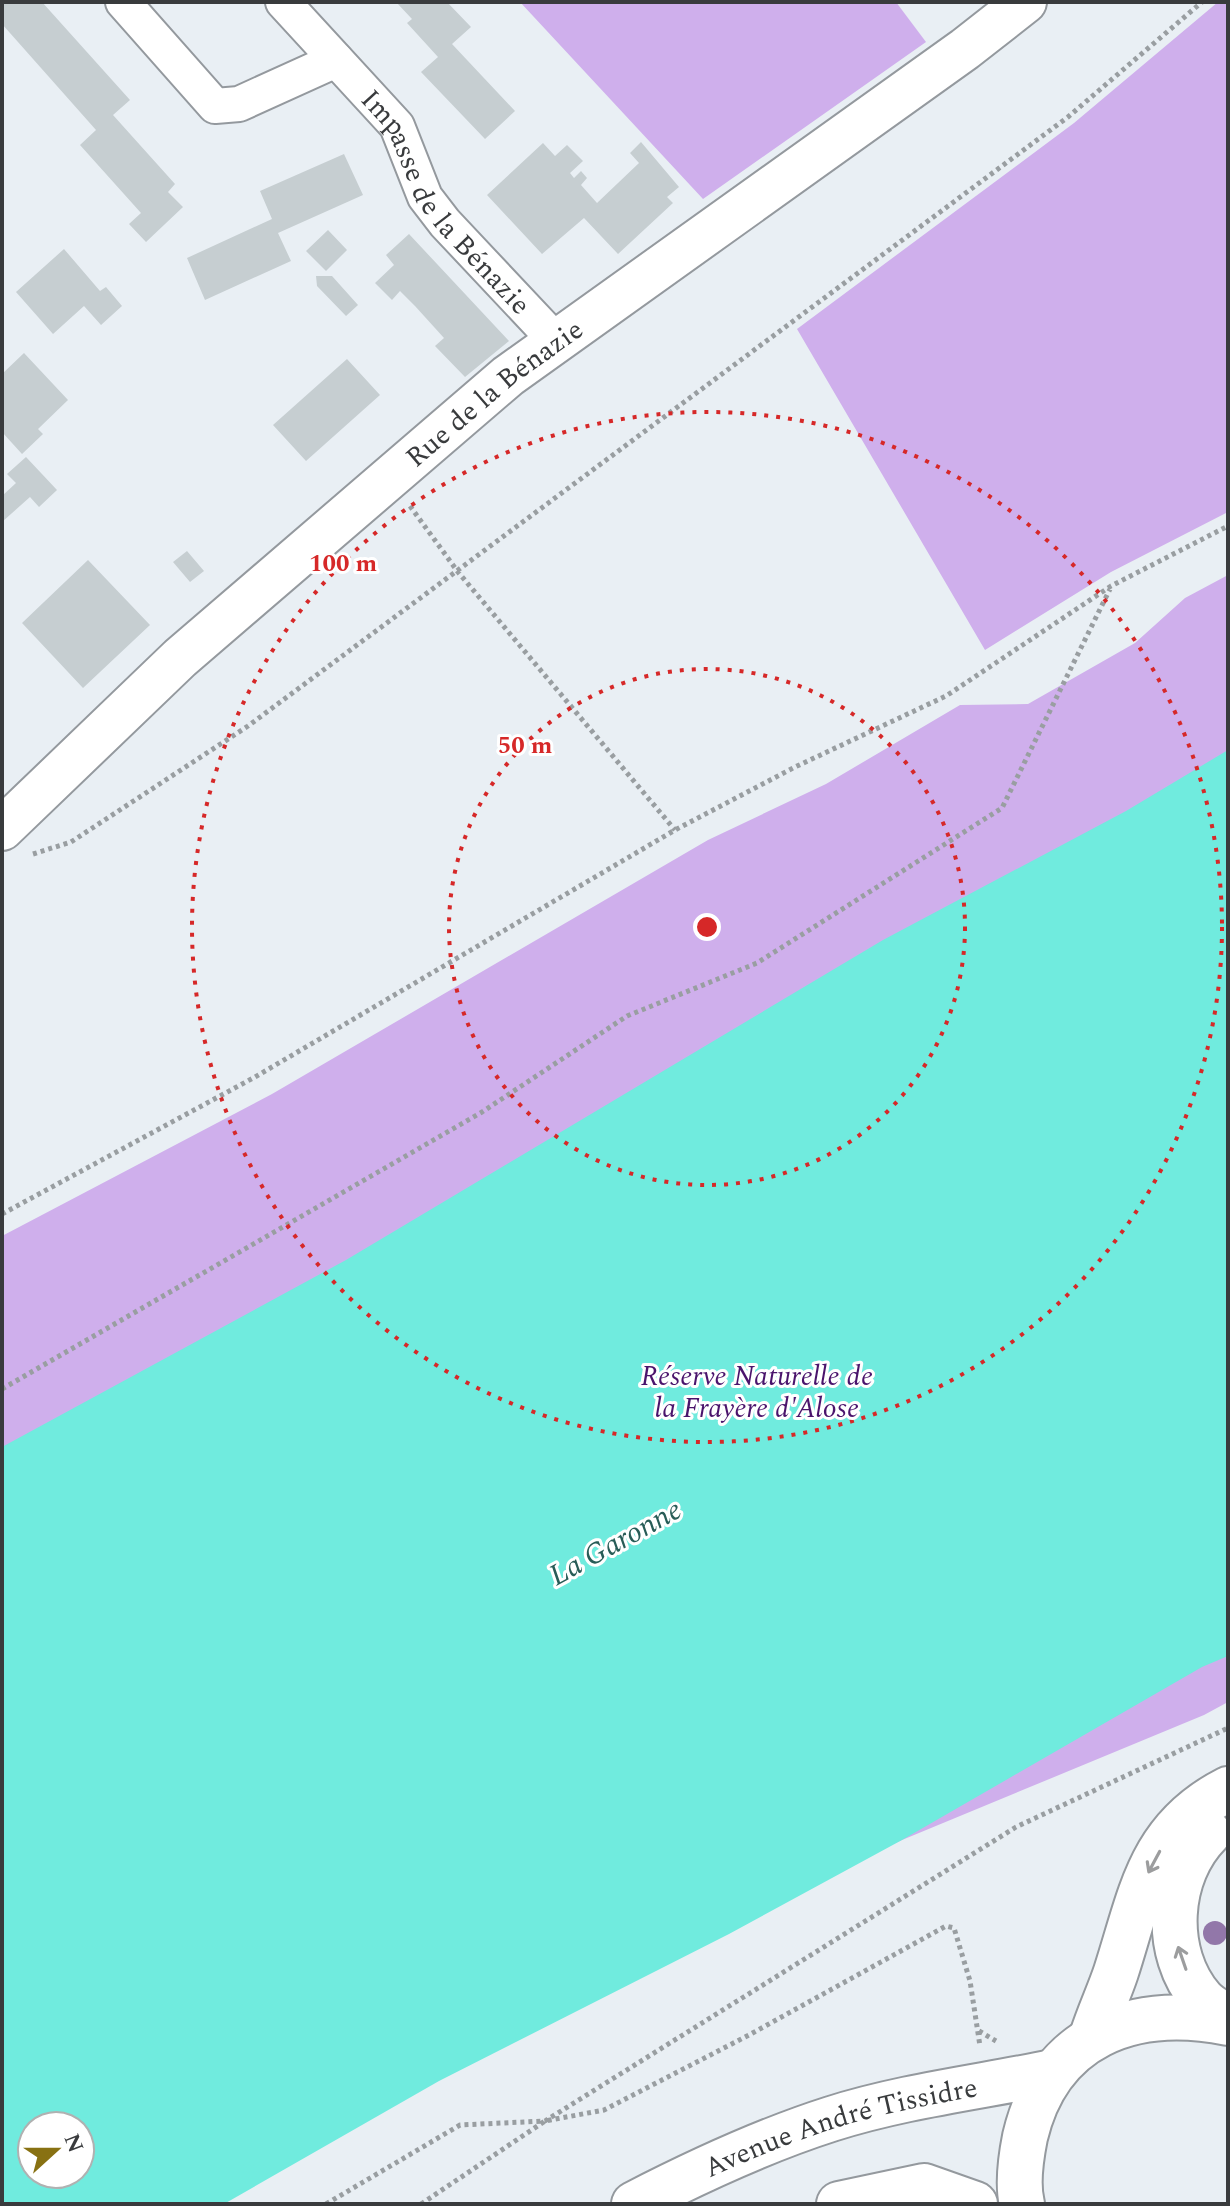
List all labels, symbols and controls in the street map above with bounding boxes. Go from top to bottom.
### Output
street label: Impasse de la Bénazie [350,80,541,325]
street label: Rue de la Bénazie [396,309,593,478]
text: 100 m [309,546,377,582]
text: 50 m [498,728,553,764]
centre of rings [693,913,721,941]
park label: Réserve Naturelle de la Frayère d'Alose [641,1355,873,1430]
water label: La Garonne [540,1487,691,1598]
one-way arrow [1145,1849,1161,1873]
one-way arrow [1174,1945,1189,1970]
street label: Avenue André Tissidre [697,2066,981,2190]
north arrow [16,2110,96,2190]
text: N [55,2129,92,2158]

